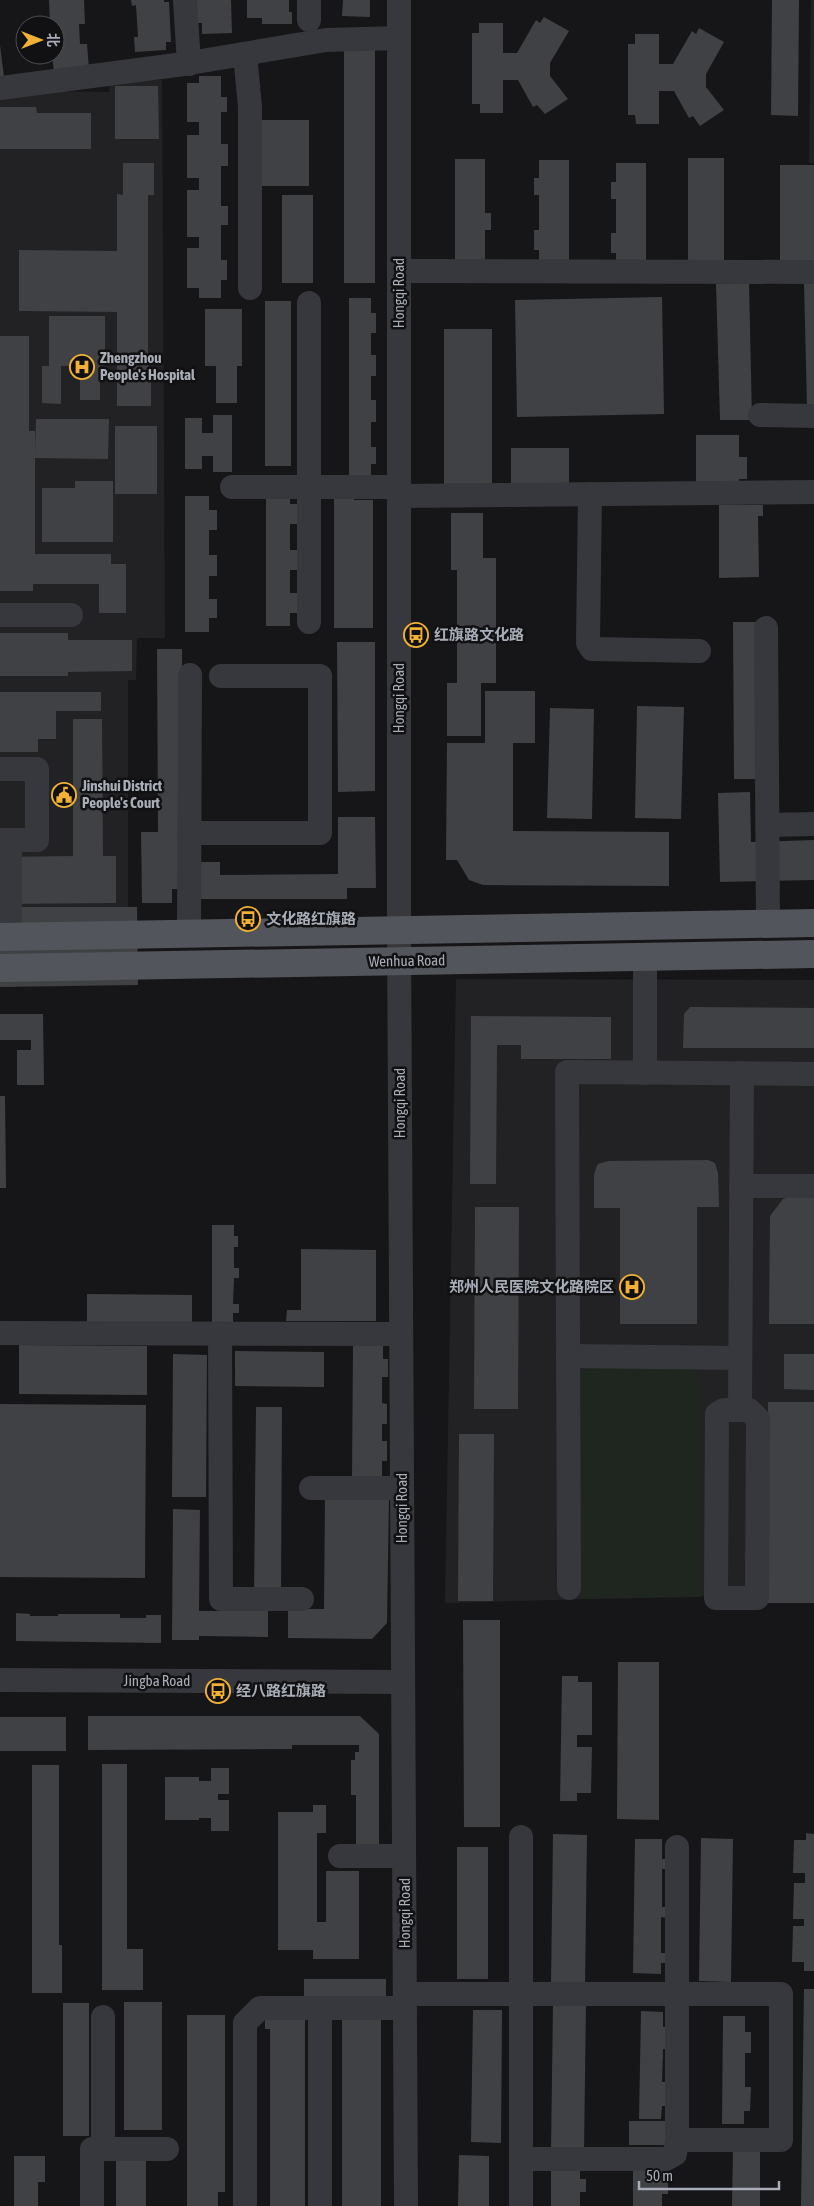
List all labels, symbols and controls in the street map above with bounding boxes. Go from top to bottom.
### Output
north arrow [15,15,65,65]
text: 北 [45,33,61,47]
street label: Hongqi Road [390,258,407,328]
place label: Zhengzhou People's Hospital [100,349,196,383]
hospital icon: Zhengzhou People's Hospital [69,354,95,380]
bus stop icon: 红旗路文化路 [403,622,429,648]
place label: 红旗路文化路 [434,626,524,643]
street label: Hongqi Road [390,663,407,733]
place label: Jinshui District People's Court [81,777,163,811]
public building icon: Jinshui District People's Court [51,782,77,808]
bus stop icon: 文化路红旗路 [235,906,261,932]
place label: 文化路红旗路 [266,910,356,927]
street label: Wenhua Road [368,951,445,970]
street label: Hongqi Road [391,1068,408,1138]
hospital icon: 郑州人民医院文化路院区 [619,1274,645,1300]
place label: 郑州人民医院文化路院区 [449,1278,614,1295]
street label: Hongqi Road [393,1473,410,1543]
street label: Jingba Road [124,1672,190,1689]
bus stop icon: 经八路红旗路 [205,1678,231,1704]
place label: 经八路红旗路 [236,1682,326,1699]
street label: Hongqi Road [396,1878,413,1948]
scale bar [639,2158,779,2190]
text: 50 m [646,2167,673,2184]

